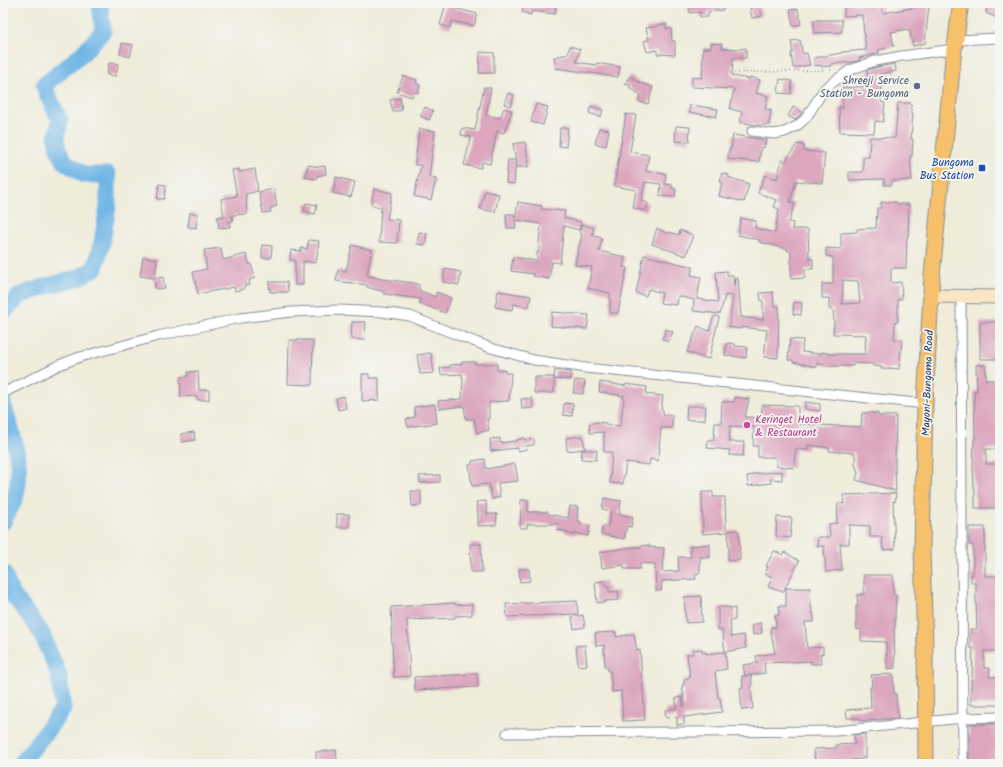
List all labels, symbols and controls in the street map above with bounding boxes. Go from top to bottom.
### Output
place label: Shreeji Service Station - Bungoma [820,72,909,103]
marker: Shreeji Service Station - Bungoma [912,81,922,91]
place label: Bungoma Bus Station [920,154,974,185]
marker: Bungoma Bus Station [977,163,987,173]
street label: Mayoni-Bungoma Road [917,329,939,436]
place label: Keringet Hotel & Restaurant [755,411,822,442]
marker: Keringet Hotel & Restaurant [742,420,752,430]

